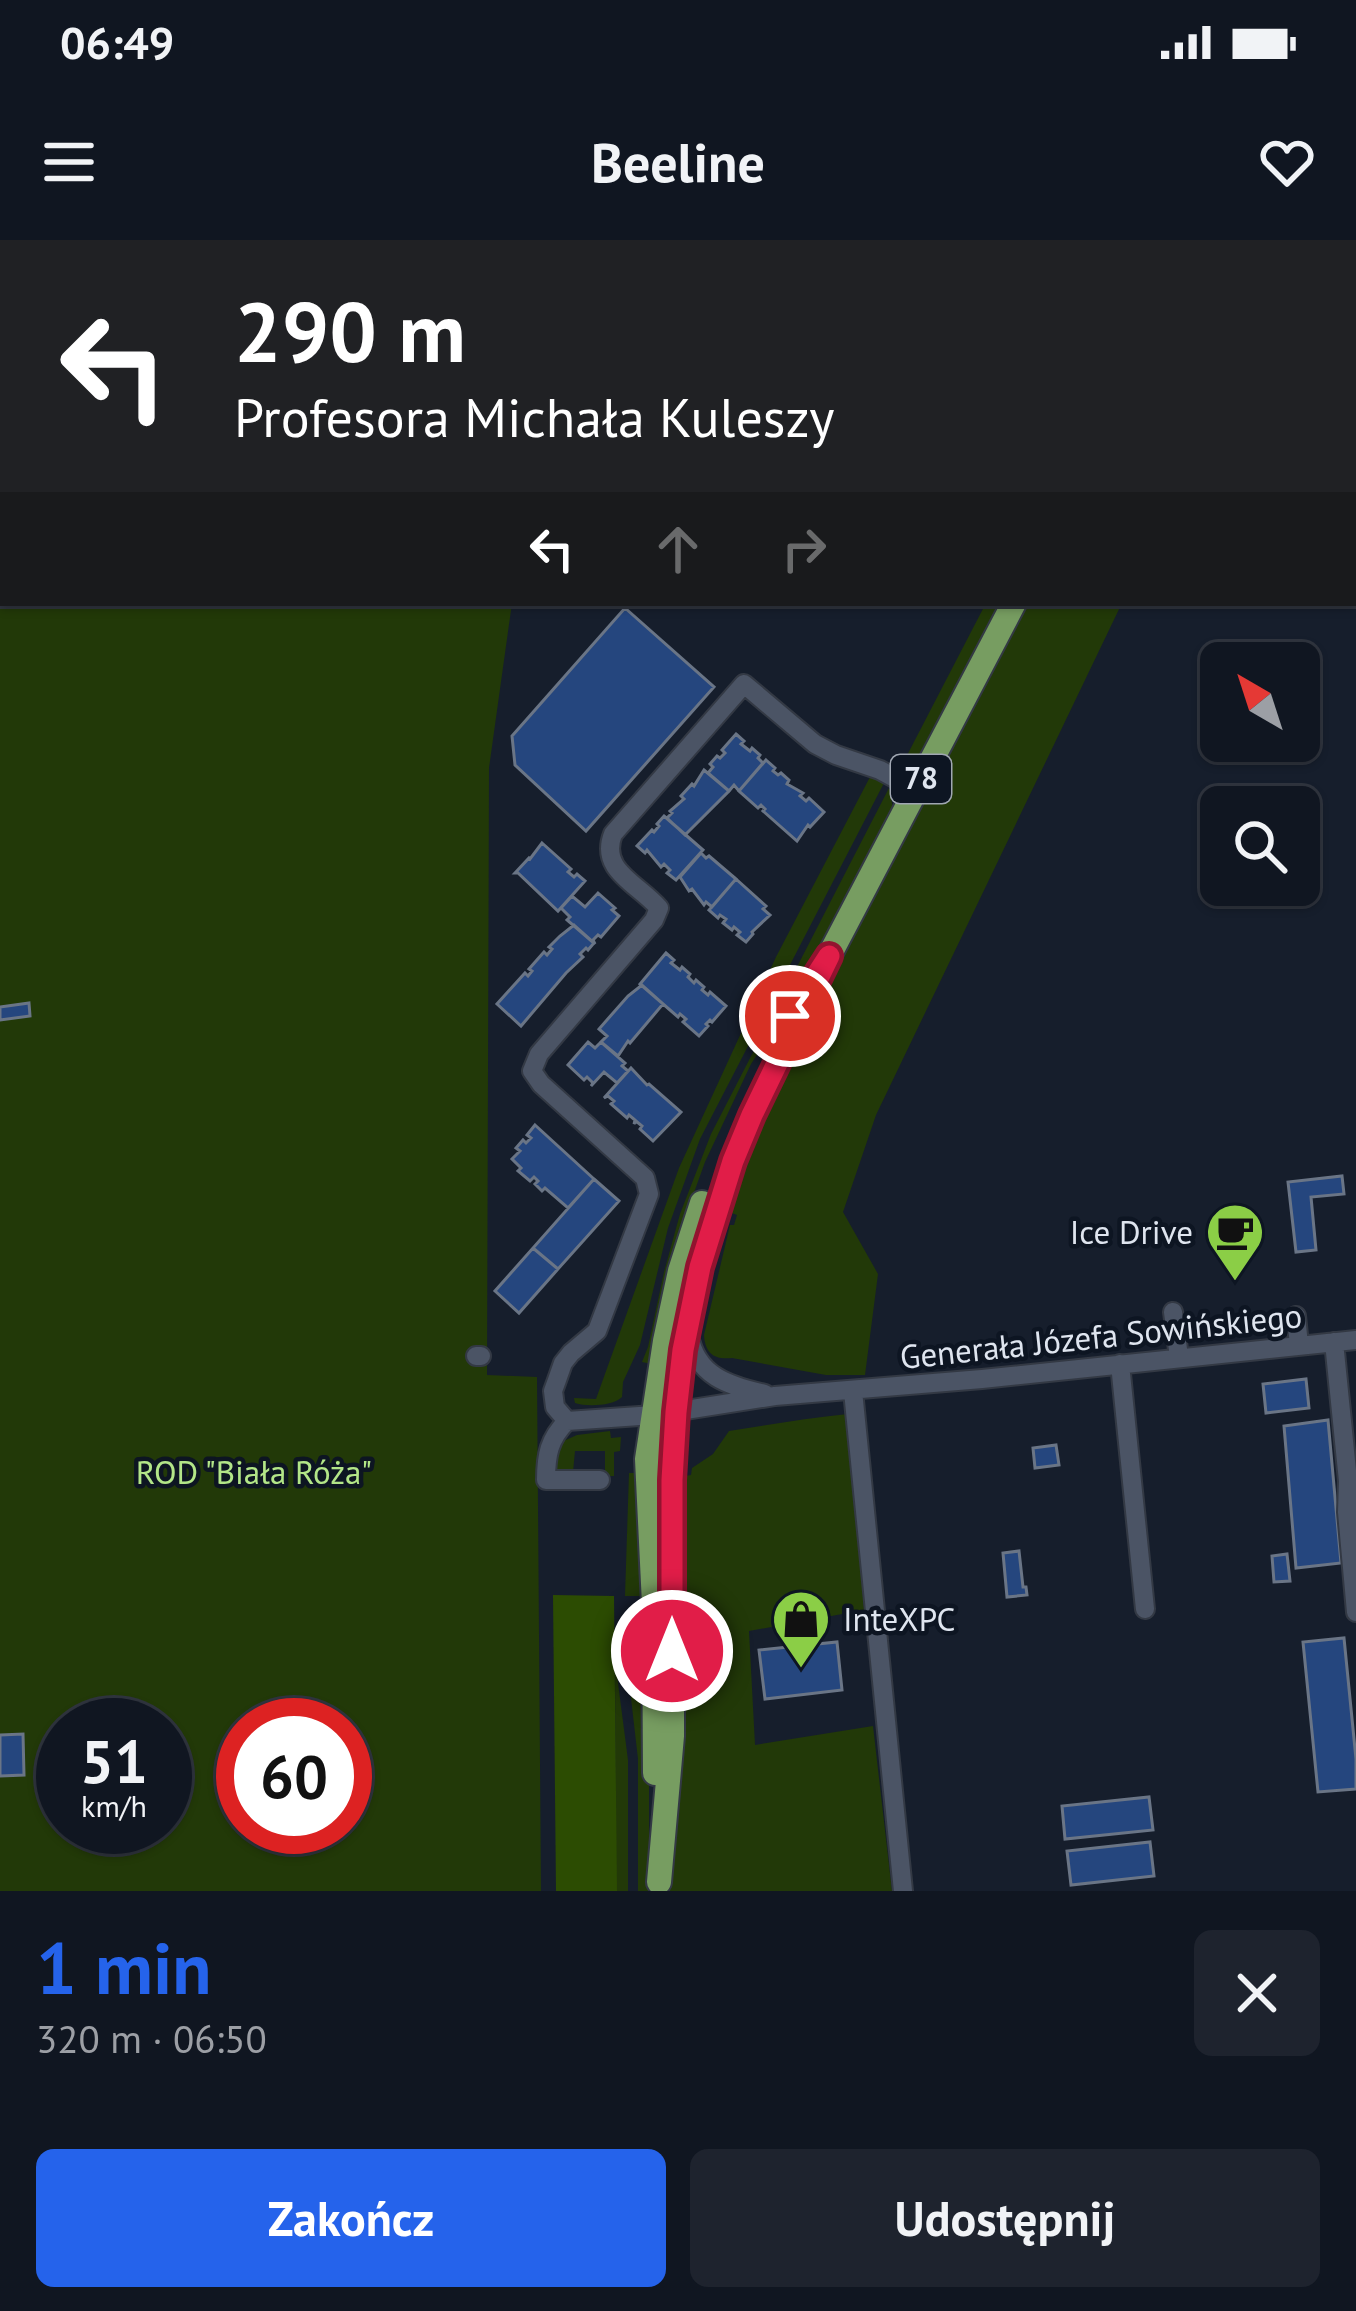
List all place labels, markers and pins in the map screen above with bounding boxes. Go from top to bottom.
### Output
pin [739,965,841,1067]
cafe icon: Ice Drive [1204,1201,1266,1283]
place label: Ice Drive [1070,1210,1193,1253]
shop icon: InteXPC [770,1588,832,1670]
place label: InteXPC [843,1597,955,1640]

